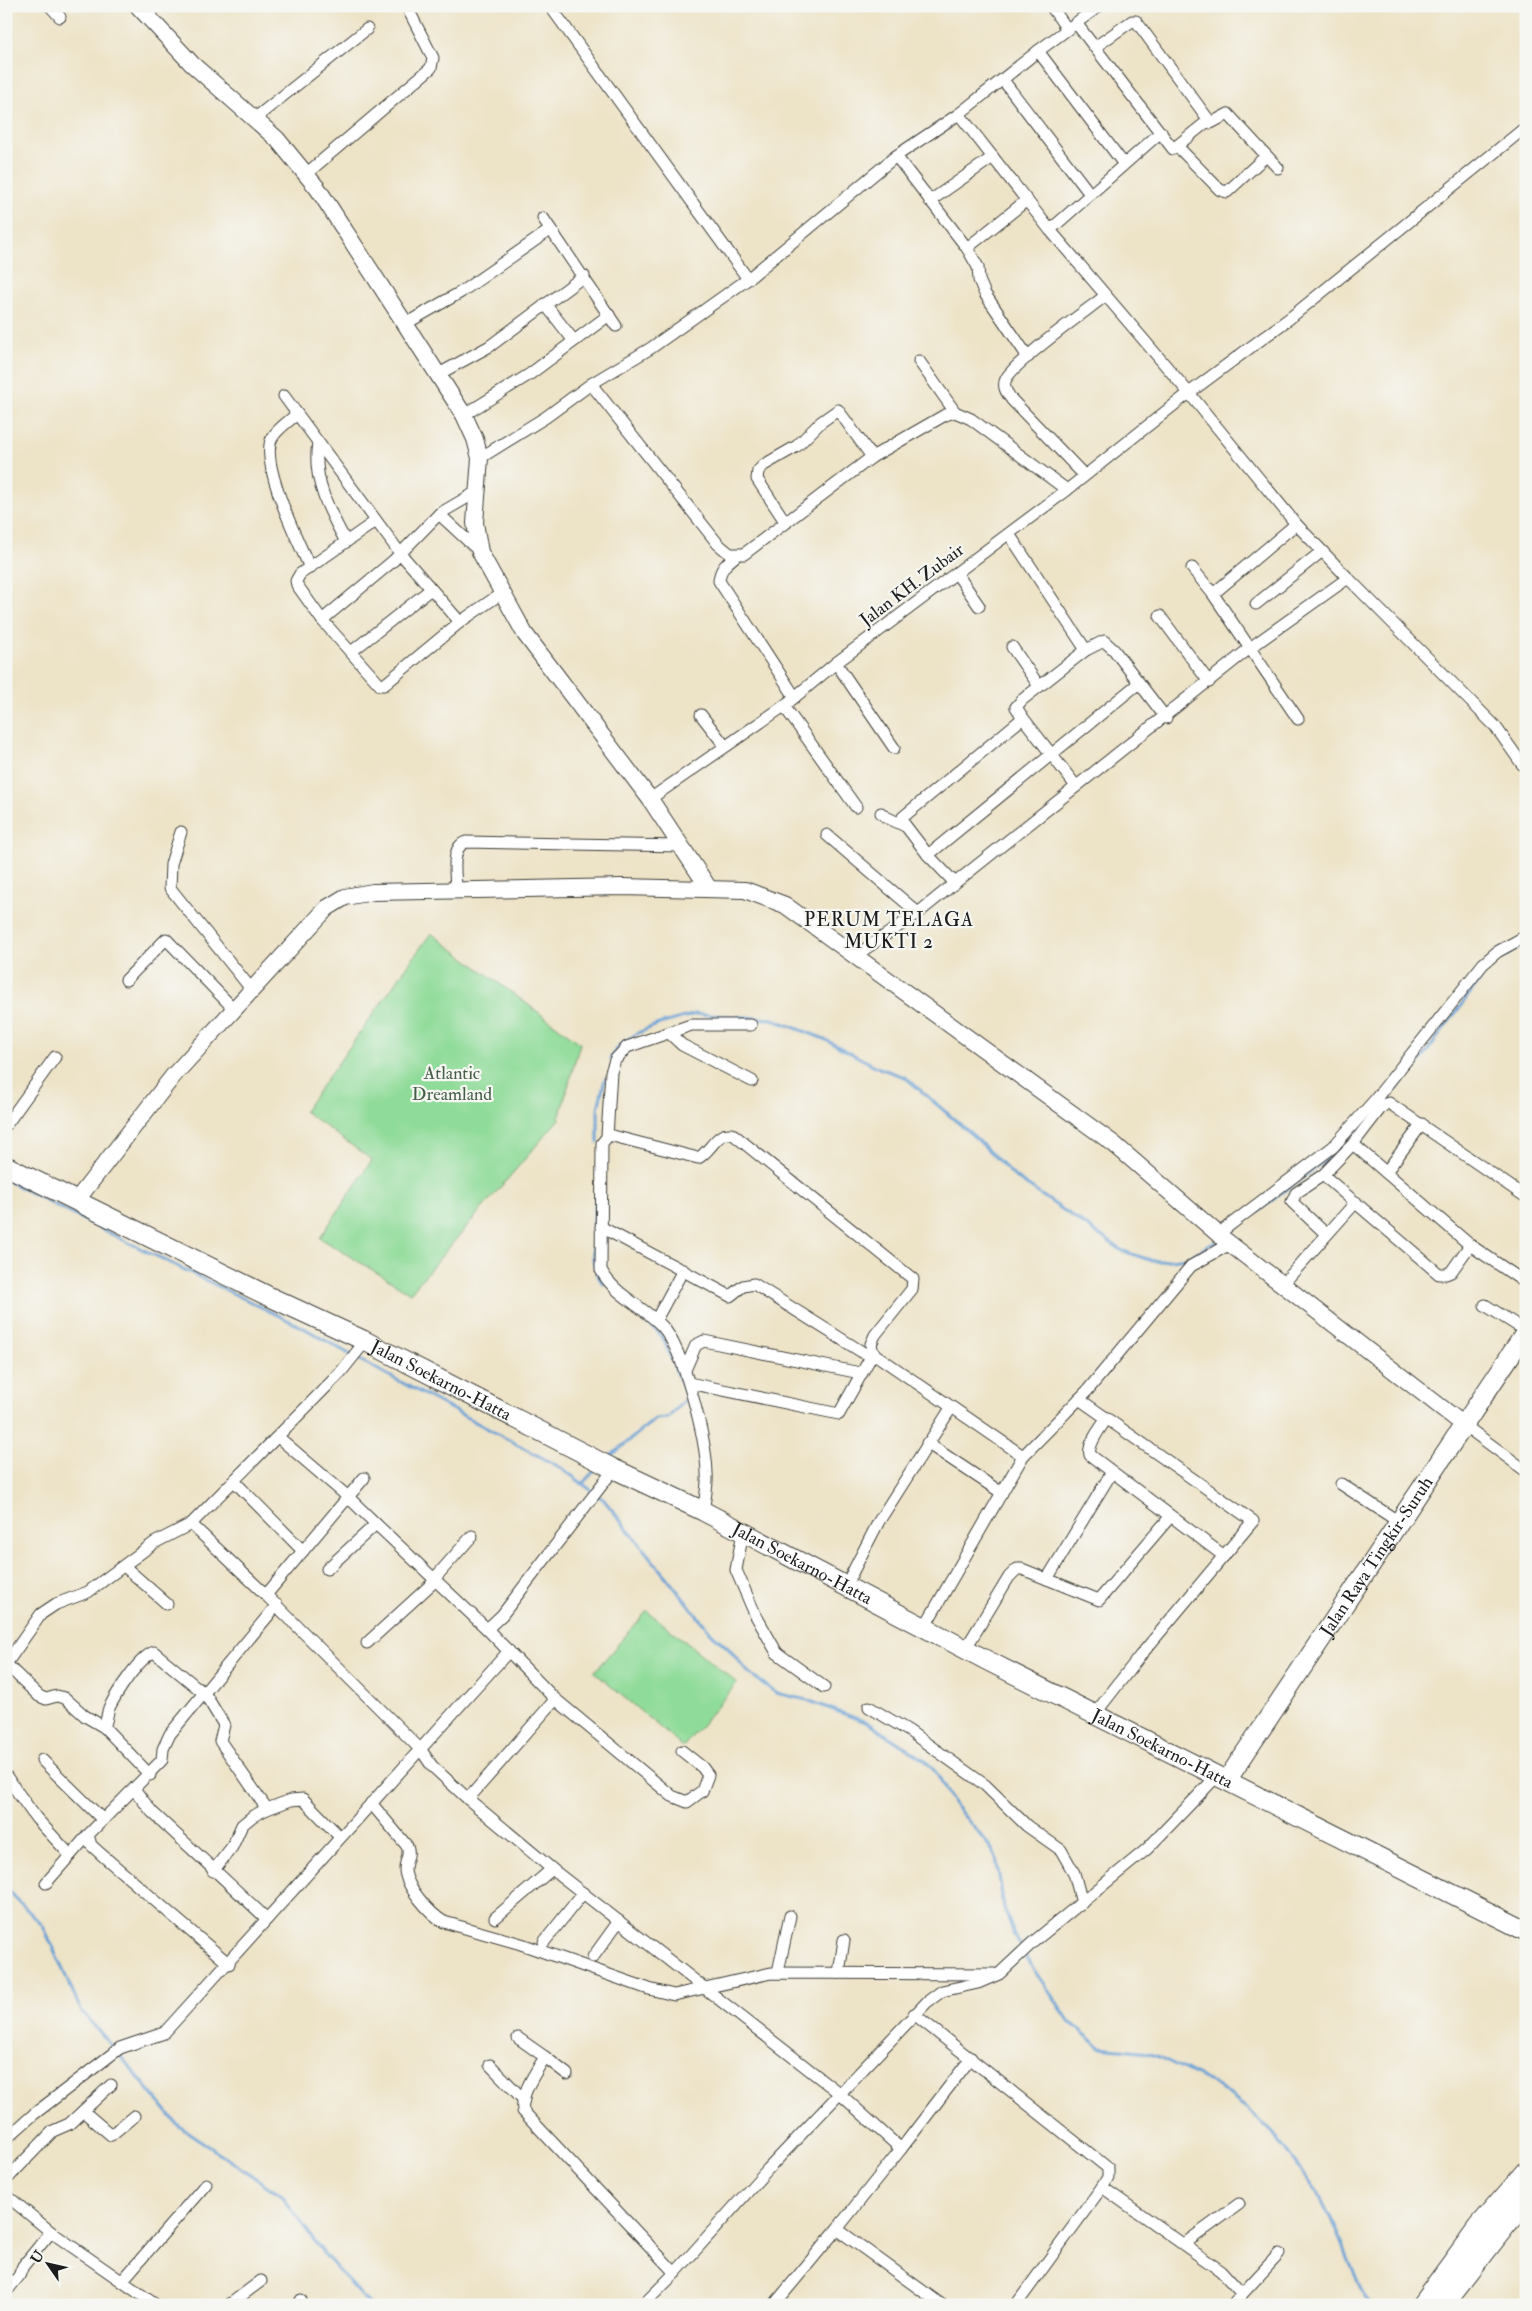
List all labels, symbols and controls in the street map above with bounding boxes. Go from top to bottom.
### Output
street label: Jalan KH. Zubair [855,538,969,632]
district label: PERUM TELAGA MUKTI 2 [804,908,974,954]
park label: Atlantic Dreamland [412,1062,492,1106]
street label: Jalan Soekarno-Hatta [366,1334,516,1426]
street label: Jalan Raya Tingkir-Suruh [1314,1472,1438,1641]
street label: Jalan Soekarno-Hatta [727,1517,877,1610]
street label: Jalan Soekarno-Hatta [1087,1703,1237,1794]
north arrow [22,2238,72,2288]
text: U [27,2247,48,2267]

